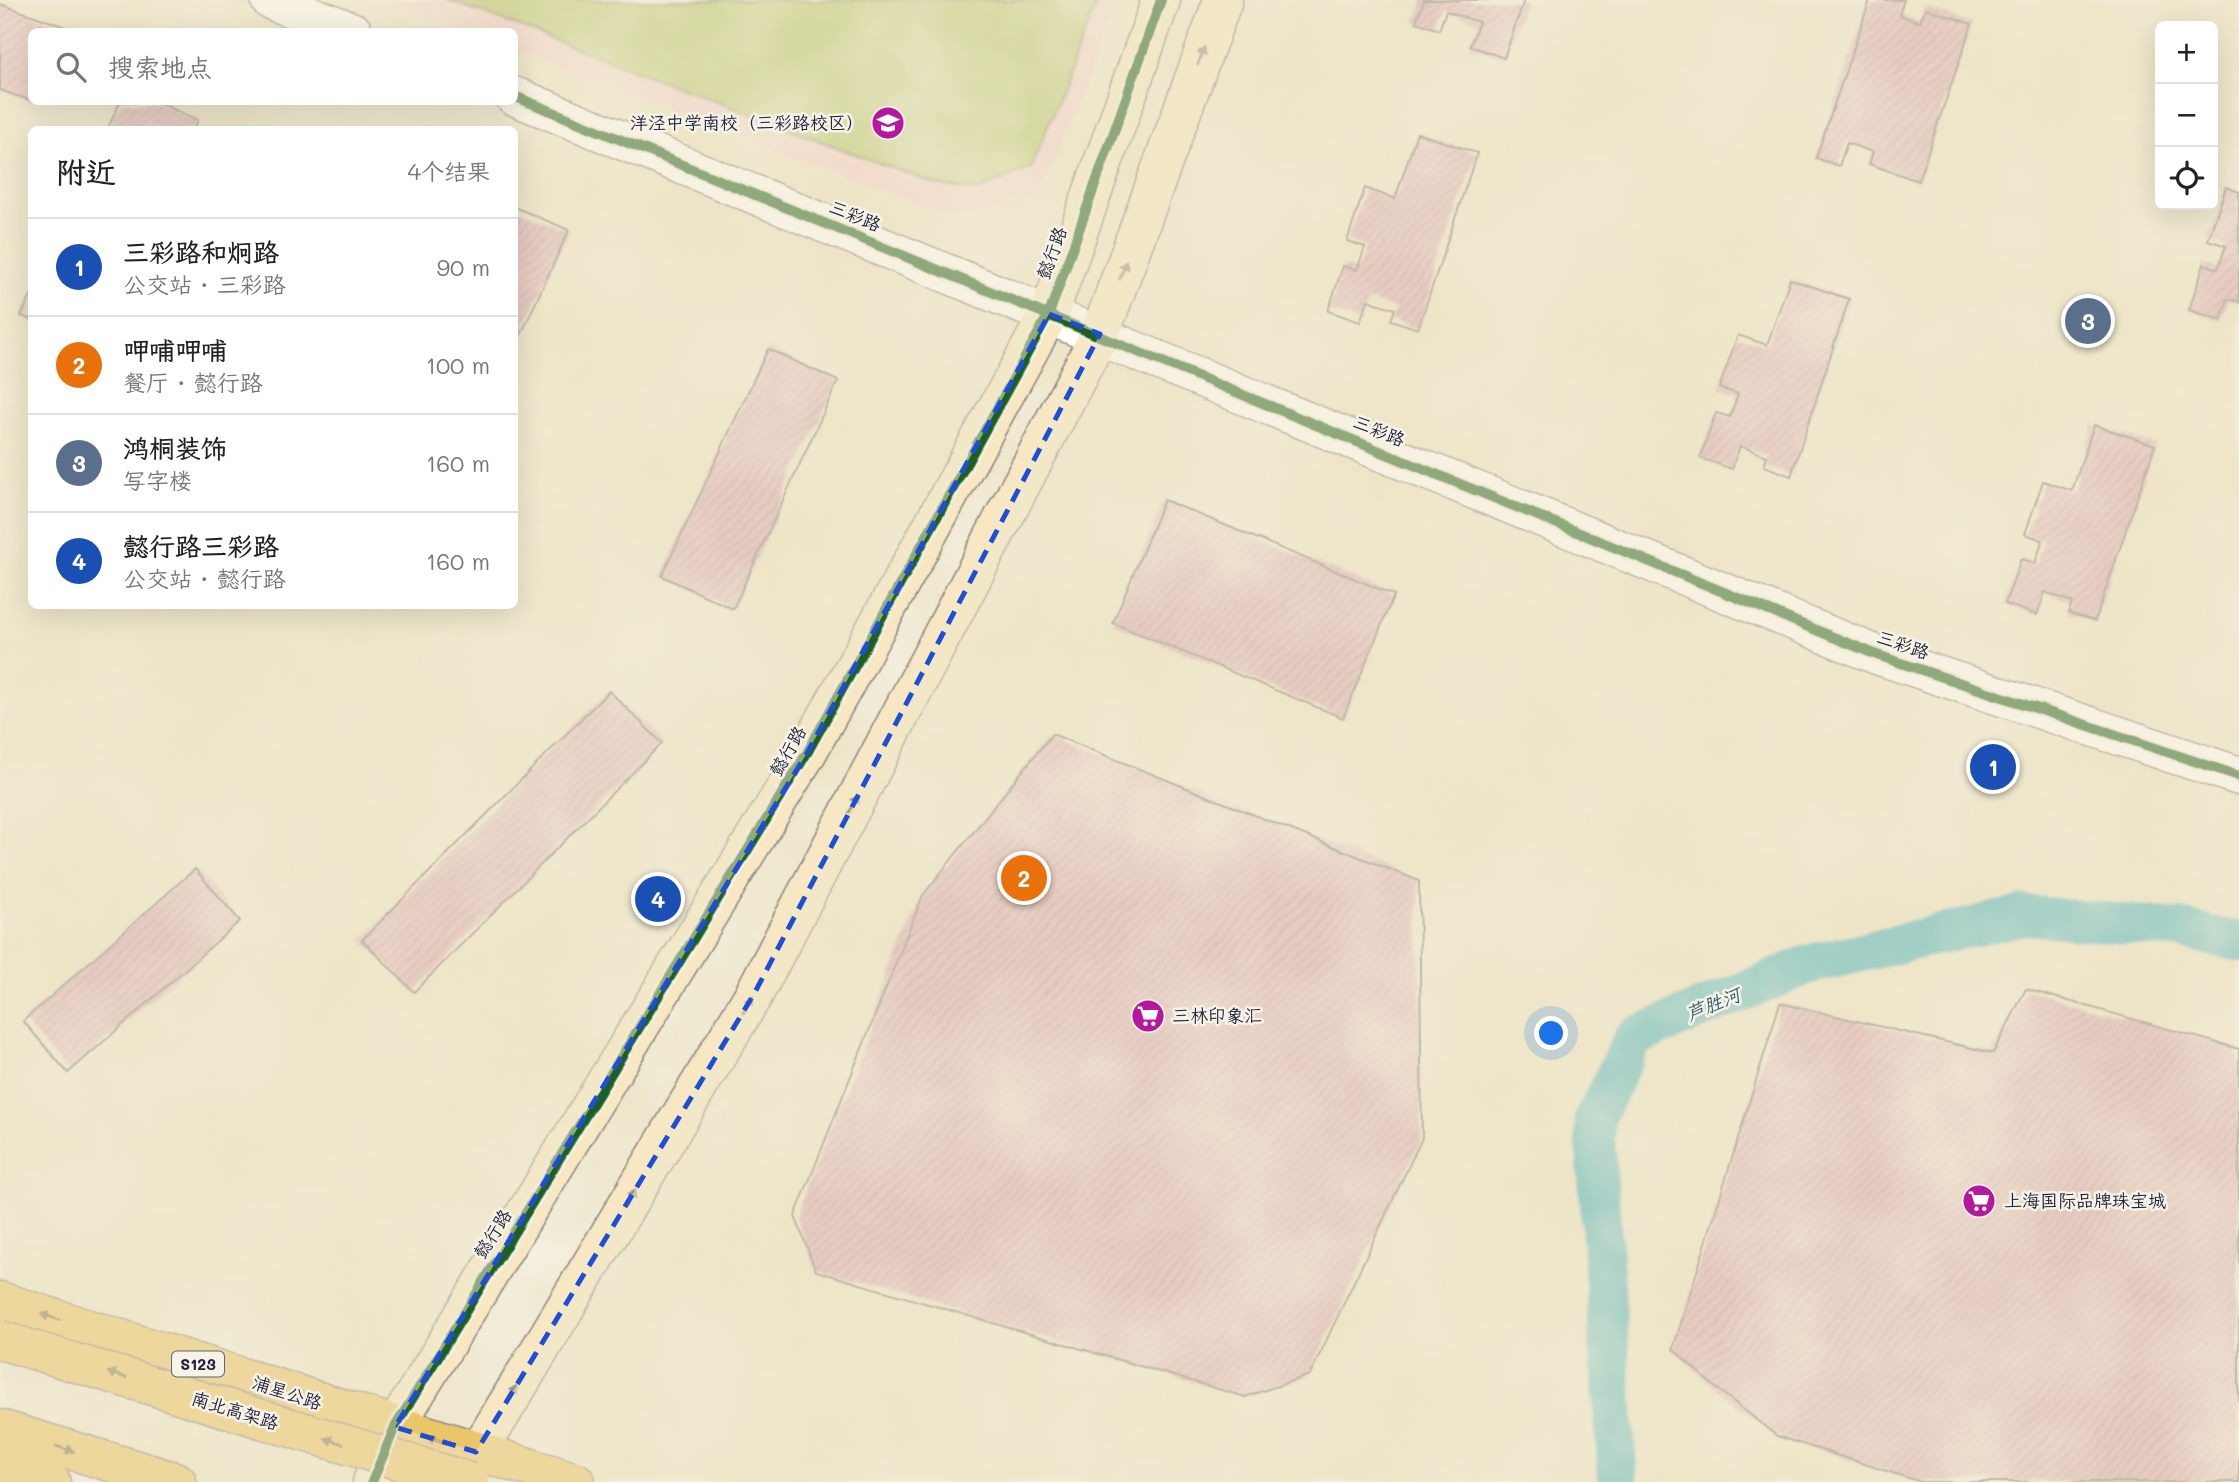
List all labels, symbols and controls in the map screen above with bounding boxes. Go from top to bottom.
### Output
map controls [2155,21,2218,210]
button: + [2155,21,2218,84]
search box [28,28,518,105]
one-way arrow [1196,46,1207,67]
icon: search [52,48,90,86]
text: 搜索地点 [108,50,212,84]
button: − [2155,84,2218,147]
school or university icon: 洋泾中学南校（三彩路校区） [869,104,907,142]
place label: 洋泾中学南校（三彩路校区） [630,110,864,134]
button: locate [2155,147,2218,210]
text: 附近 [56,151,116,191]
text: 4个结果 [407,156,490,186]
street label: 三彩路 [826,194,885,236]
street label: 懿行路 [1031,223,1072,282]
text: 三彩路和炯路 [123,235,279,269]
text: 1 [74,252,84,282]
text: 90 m [437,252,490,282]
one-way arrow [1118,260,1129,281]
text: 公交站 · 三彩路 [123,269,286,299]
pin: 3 [2065,295,2111,347]
text: 呷哺呷哺 [123,333,227,367]
text: 2 [73,350,85,380]
text: 100 m [426,350,490,380]
text: 餐厅 · 懿行路 [123,367,263,397]
street label: 三彩路 [1350,409,1409,451]
text: 鸿桐装饰 [123,431,227,465]
text: 3 [72,448,86,478]
text: 160 m [426,448,490,478]
text: 写字楼 [123,465,192,495]
text: 懿行路三彩路 [123,529,279,563]
text: 4 [72,546,86,576]
text: 160 m [426,546,490,576]
text: 公交站 · 懿行路 [123,563,286,593]
street label: 三彩路 [1874,624,1933,664]
street label: 懿行路 [763,721,811,780]
pin: 1 [1970,741,2016,793]
one-way arrow [848,794,860,813]
pin: 2 [1001,852,1047,904]
pin: 4 [635,873,681,925]
water label: 芦胜河 [1682,980,1747,1026]
one-way arrow [742,995,754,1014]
supermarket icon: 三林印象汇 [1129,997,1167,1035]
place label: 三林印象汇 [1172,1003,1262,1027]
your location [1534,1016,1568,1050]
supermarket icon: 上海国际品牌珠宝城 [1960,1182,1998,1220]
place label: 上海国际品牌珠宝城 [2004,1188,2166,1212]
one-way arrow [624,1190,636,1209]
street label: 懿行路 [468,1204,517,1263]
one-way arrow [39,1311,60,1322]
road number: S123 [172,1352,224,1376]
one-way arrow [106,1370,127,1380]
street label: 浦星公路 [249,1370,325,1415]
one-way arrow [505,1384,518,1403]
street label: 南北高架路 [189,1385,282,1435]
one-way arrow [425,1434,446,1444]
one-way arrow [324,1436,345,1446]
one-way arrow [55,1444,76,1454]

